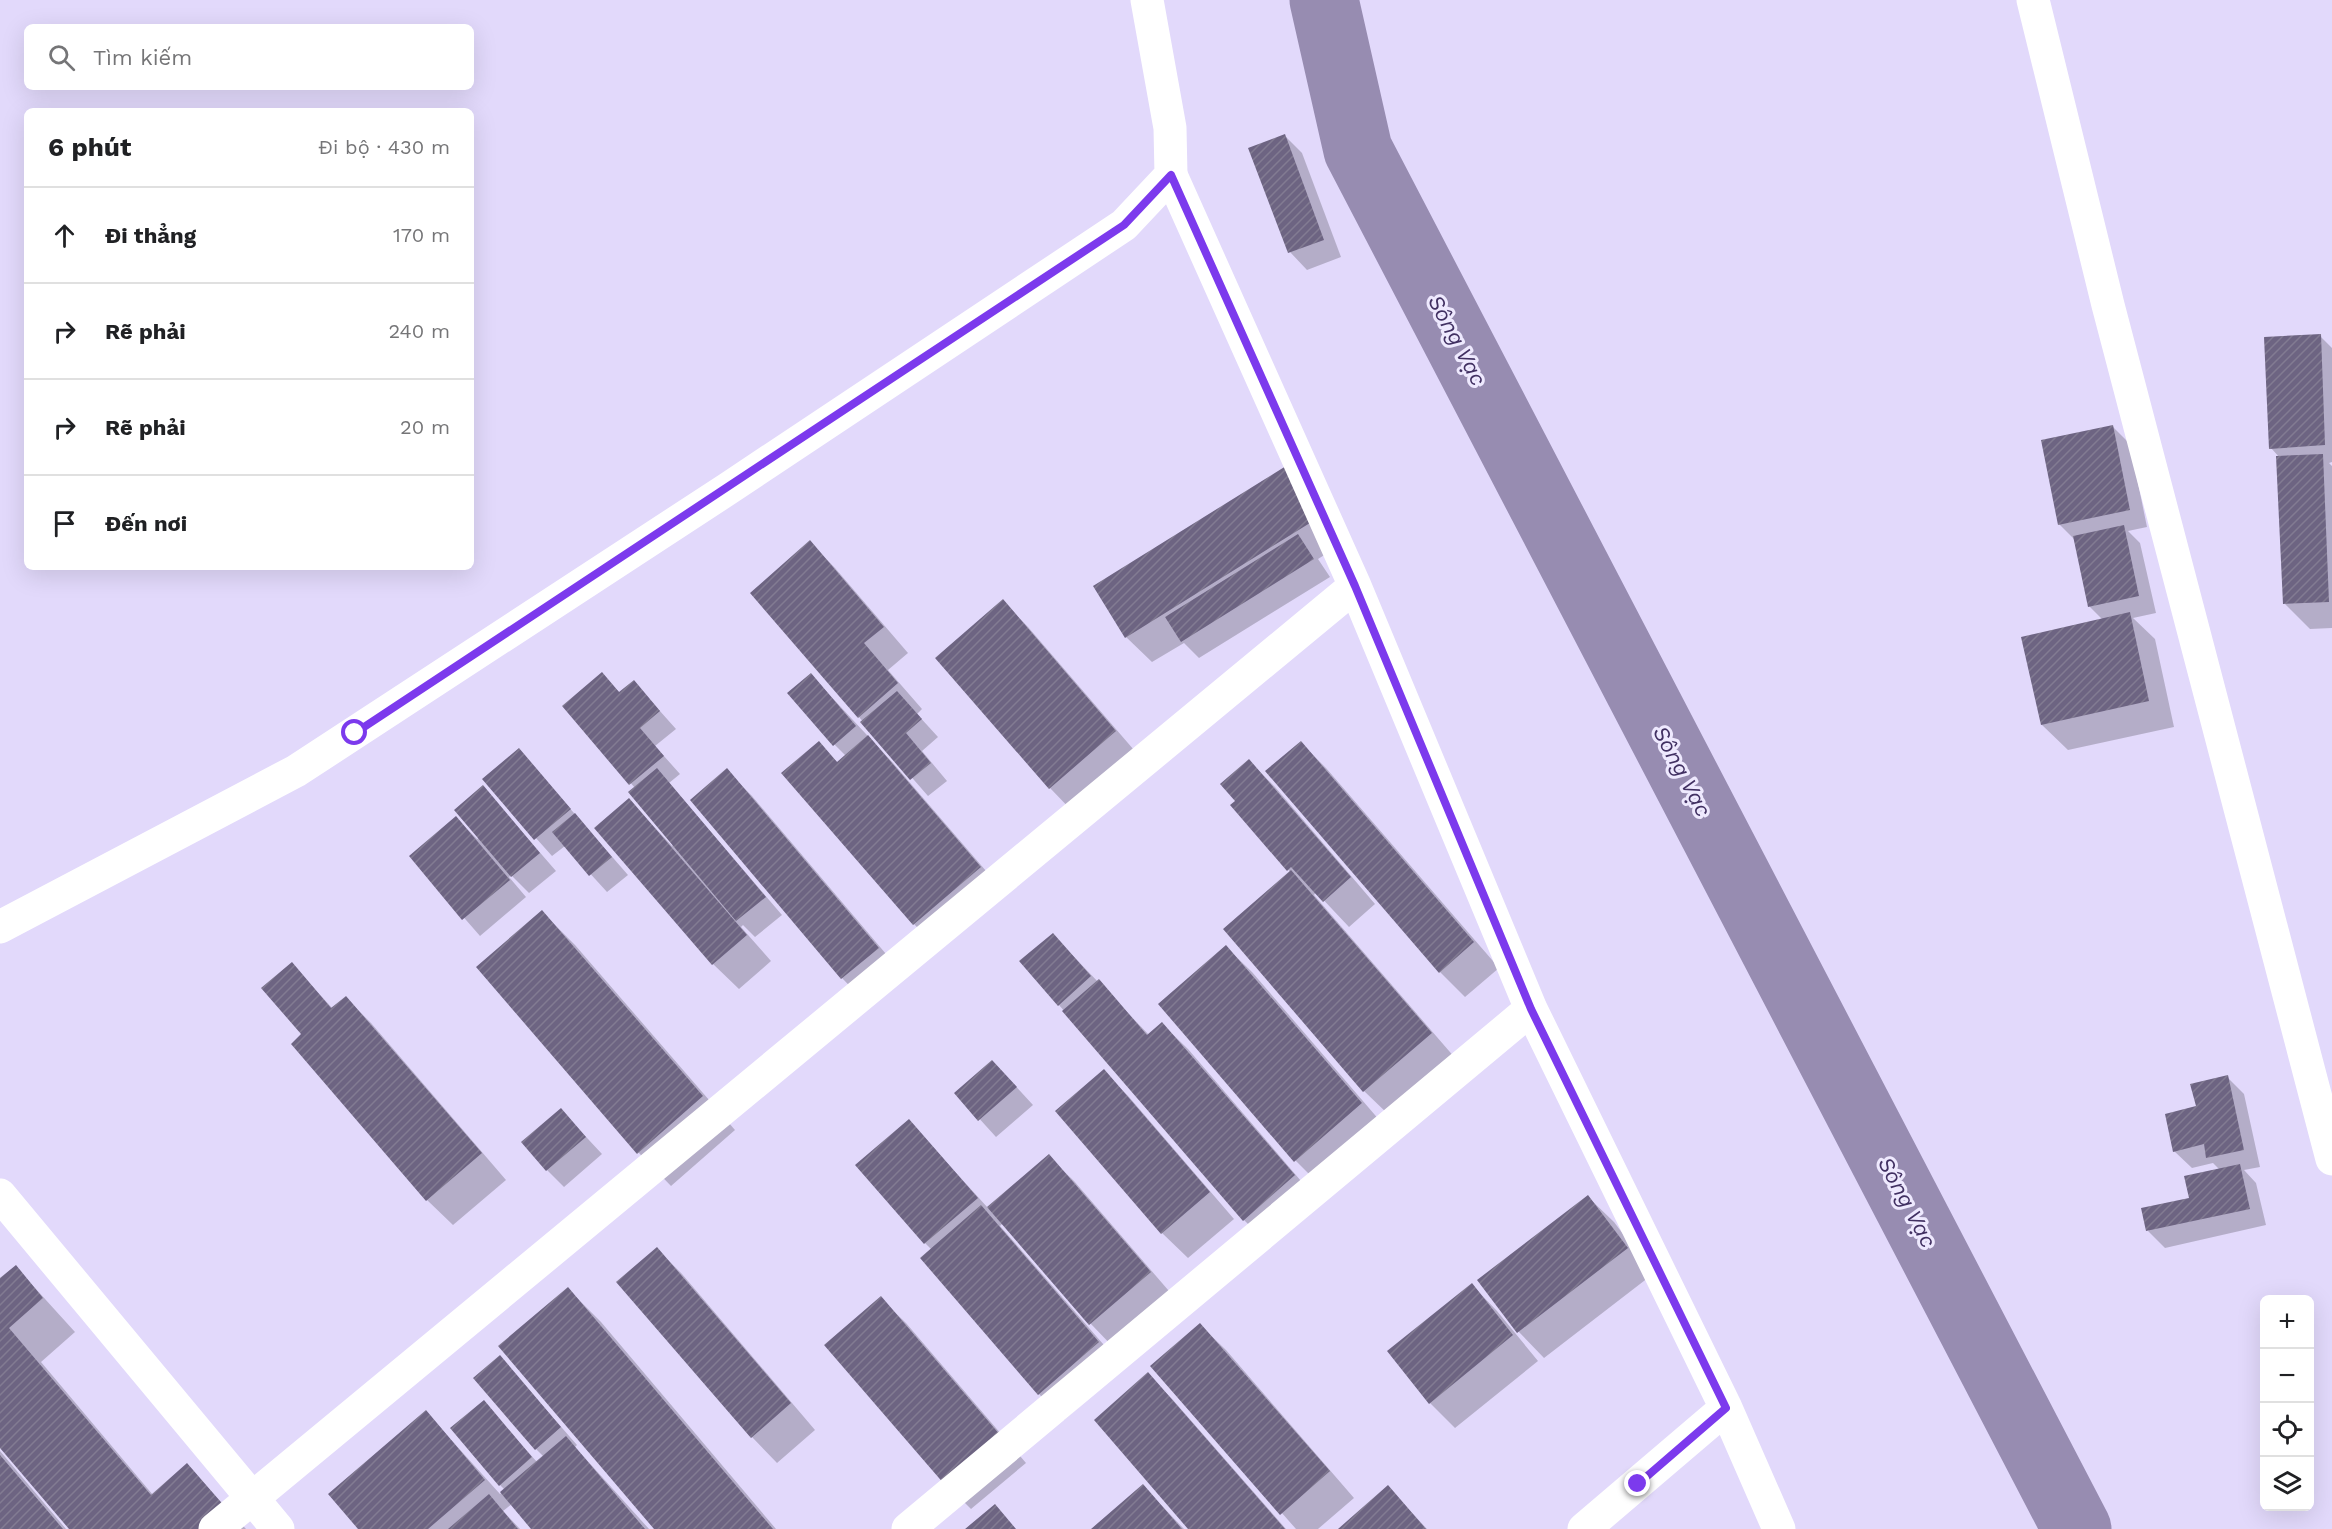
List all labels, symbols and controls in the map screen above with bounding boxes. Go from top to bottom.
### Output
search box [24,24,474,90]
icon: search [45,41,78,74]
text: Tìm kiếm [93,45,192,70]
text: 6 phút [48,132,131,162]
text: Đi bộ · 430 m [318,135,450,159]
icon: ahead [48,219,81,252]
text: Đi thẳng [105,223,196,248]
text: 170 m [393,223,450,247]
water label: Sông Vạc [1423,291,1491,390]
icon: right [48,315,81,348]
text: Rẽ phải [105,319,186,344]
text: 240 m [388,319,450,343]
icon: right [48,411,81,444]
text: Rẽ phải [105,415,186,440]
text: 20 m [400,415,450,439]
icon: arrive [48,507,81,540]
text: Đến nơi [105,511,187,536]
route start [341,719,367,745]
water label: Sông Vạc [1648,722,1716,821]
water label: Sông Vạc [1873,1153,1941,1252]
map controls [2260,1295,2314,1511]
button: + [2260,1295,2314,1349]
button: − [2260,1349,2314,1403]
button: locate [2260,1403,2314,1457]
button: layers [2260,1457,2314,1511]
route end [1624,1470,1650,1496]

